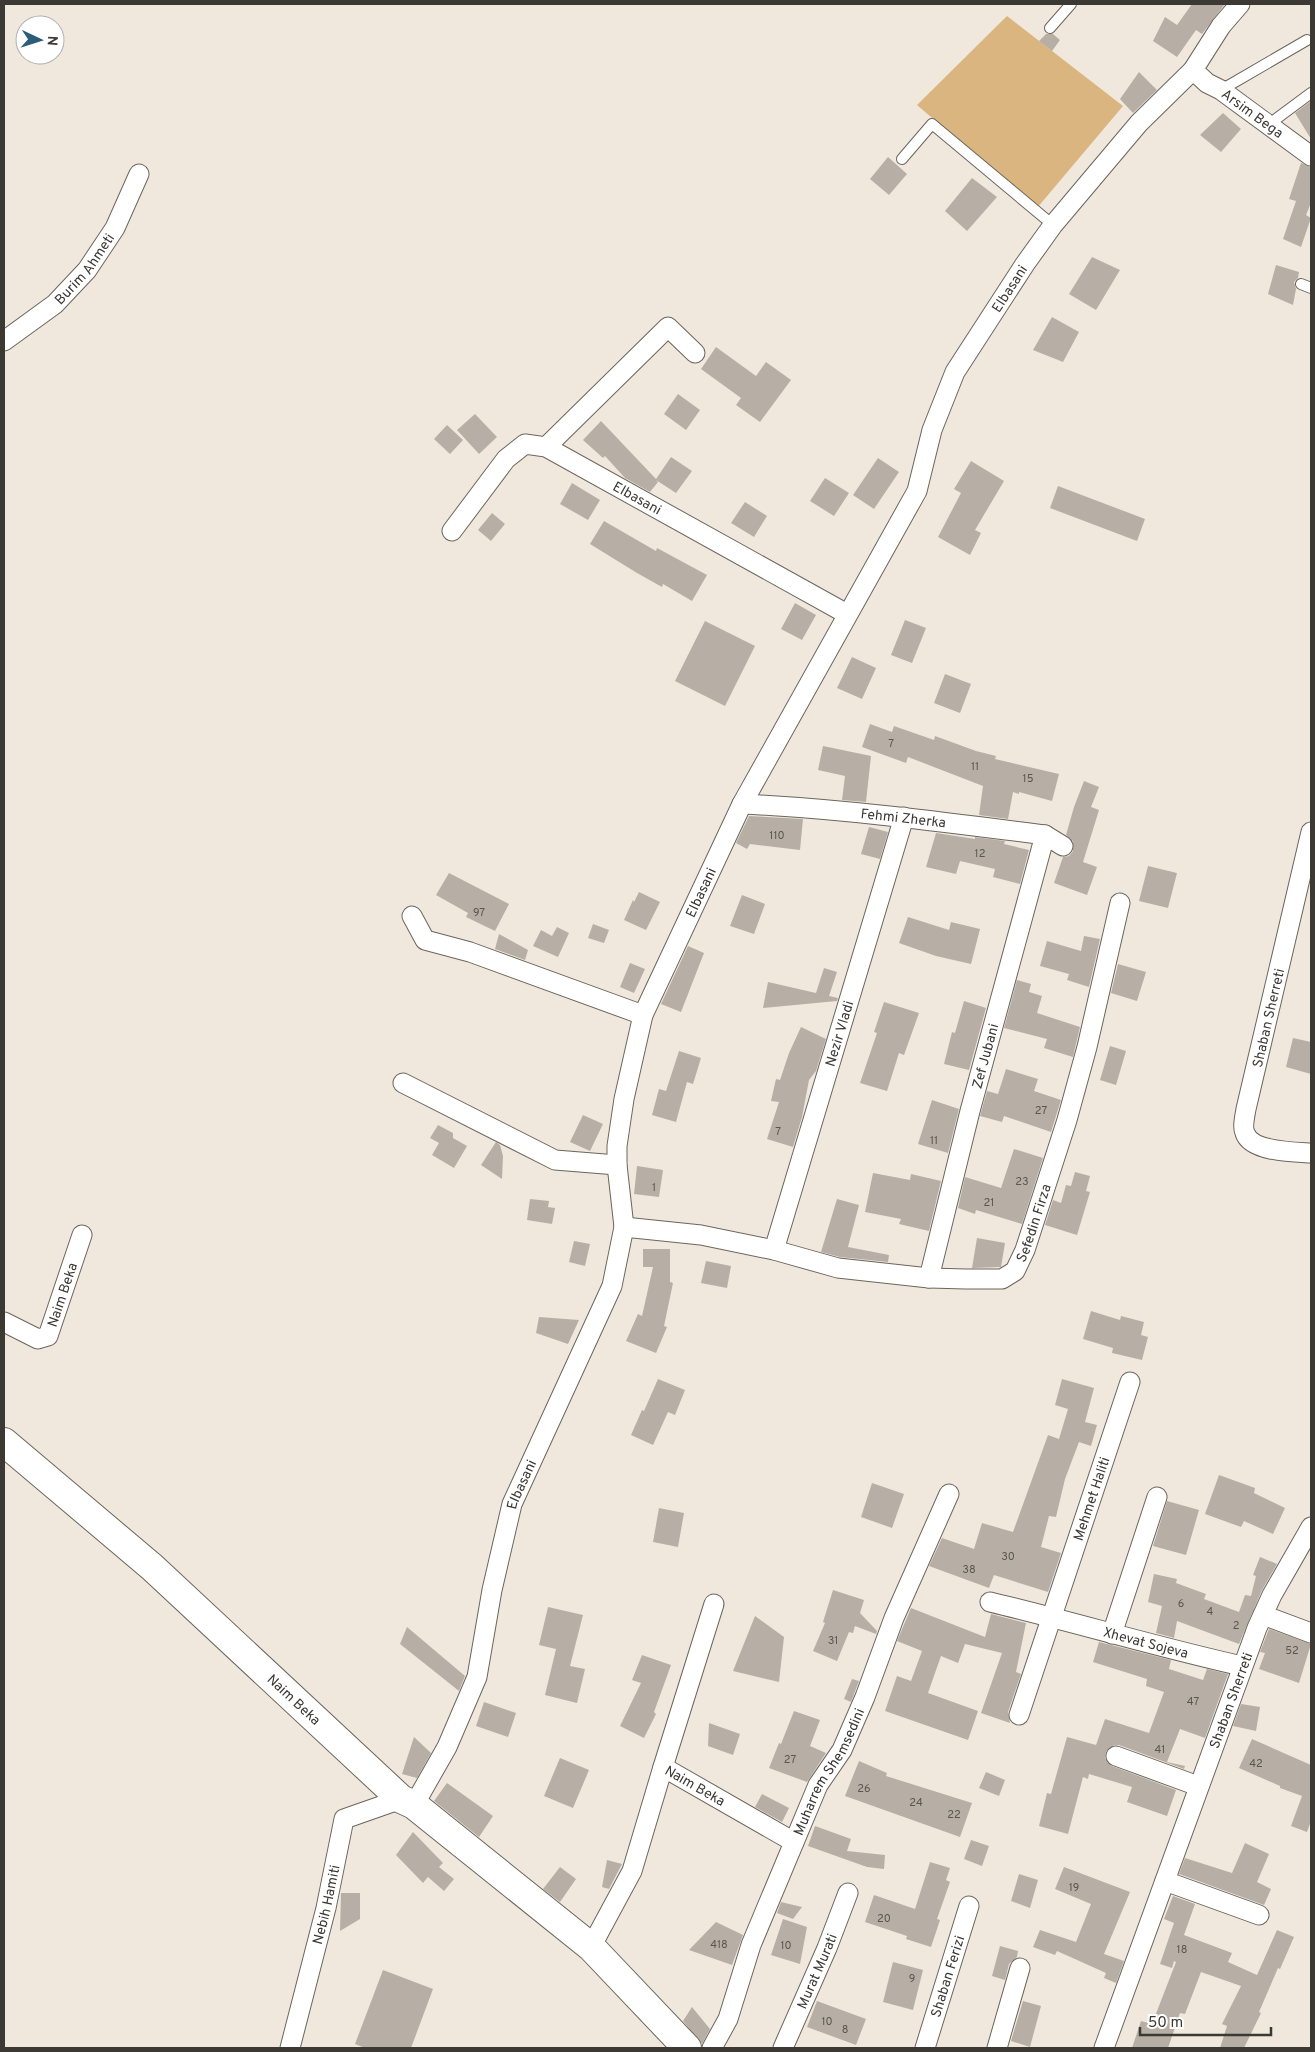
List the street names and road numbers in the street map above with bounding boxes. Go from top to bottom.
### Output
street label: Arsim Bega [1217,86,1286,143]
street label: Burim Ahmeti [52,231,119,309]
street label: Elbasani [989,262,1032,316]
street label: Elbasani [609,479,664,519]
street label: Fehmi Zherka [860,806,947,832]
street label: Elbasani [683,865,721,921]
street label: Shaban Sherreti [1250,967,1289,1069]
street label: Nezir Vladi [823,999,858,1069]
street label: Zef Jubani [969,1022,1003,1091]
street label: Sefedin Firza [1013,1182,1056,1265]
street label: Naim Beka [45,1261,82,1330]
street label: Mehmet Haliti [1071,1455,1114,1543]
street label: Elbasani [504,1457,541,1511]
street label: Xhevat Sojeva [1101,1624,1190,1663]
street label: Shaban Sherreti [1207,1650,1257,1751]
street label: Naim Beka [263,1672,323,1730]
street label: Muharrem Shemsedini [791,1706,869,1838]
street label: Naim Beka [661,1763,728,1811]
street label: Nebih Hamiti [310,1864,345,1946]
street label: Murat Murati [794,1932,842,2012]
street label: Shaban Ferizi [928,1934,969,2020]

